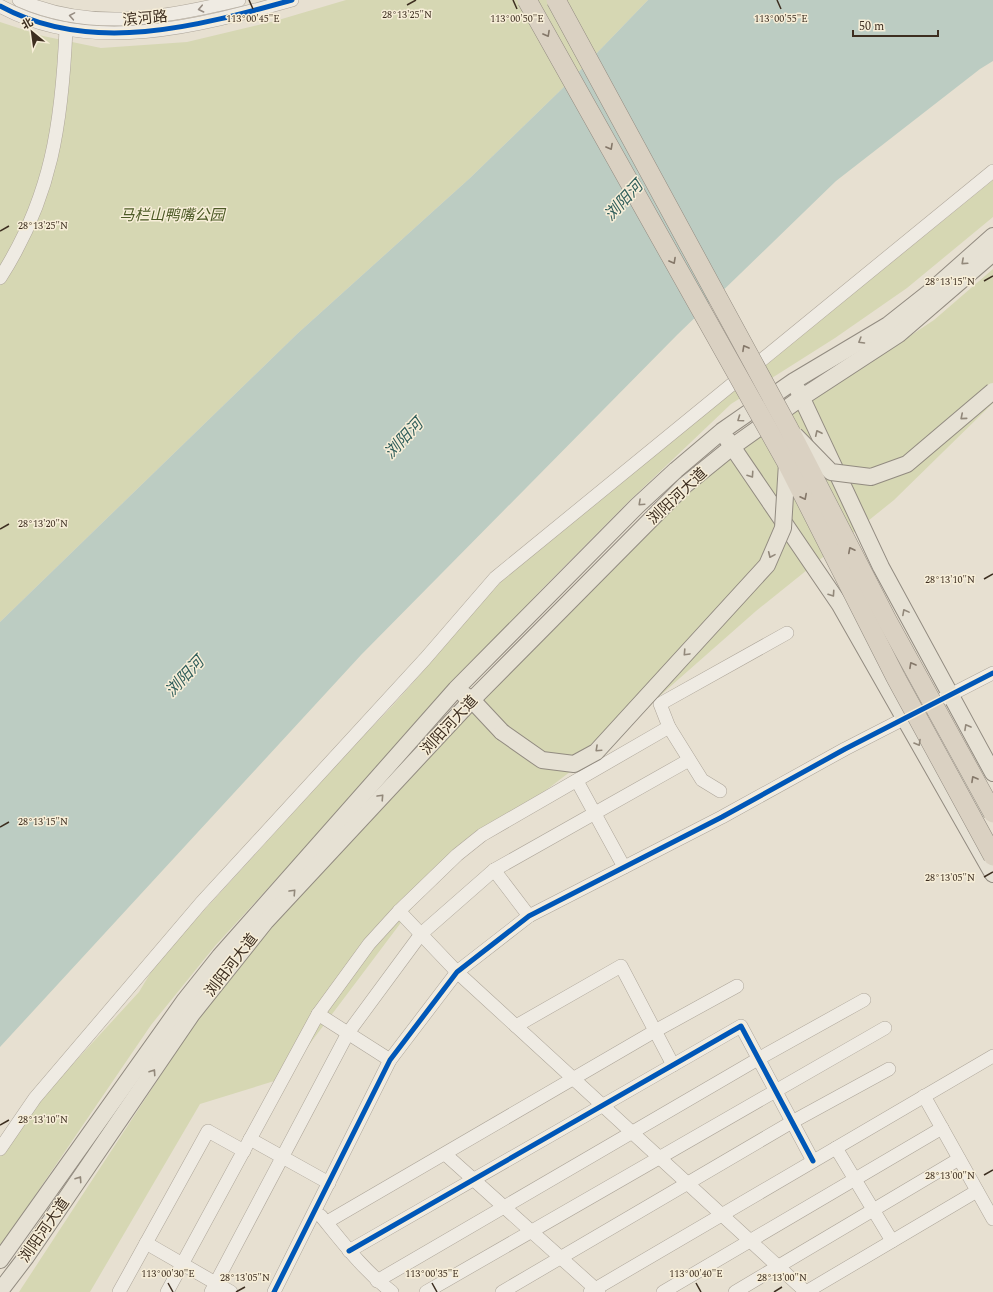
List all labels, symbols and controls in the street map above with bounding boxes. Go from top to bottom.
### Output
one-way arrow [198,4,204,12]
street label: 滨河路 [122,5,168,32]
text: 28°13'25"N [382,7,432,23]
text: 113°00'45"E [226,11,280,27]
text: 113°00'50"E [490,11,544,27]
text: 113°00'55"E [754,11,808,27]
north arrow [12,12,52,52]
one-way arrow [69,12,75,20]
scale bar [853,12,938,38]
text: 北 [18,14,36,34]
text: 50 m [859,17,884,36]
one-way arrow [542,30,549,37]
one-way arrow [605,143,613,151]
water label: 浏阳河 [599,173,651,226]
park label: 马栏山鸭嘴公园 [119,204,226,227]
text: 28°13'25"N [18,218,68,234]
one-way arrow [669,257,676,264]
one-way arrow [961,257,969,265]
text: 28°13'15"N [925,274,975,290]
one-way arrow [858,337,865,344]
one-way arrow [743,345,750,352]
water label: 浏阳河 [379,411,431,464]
one-way arrow [961,412,968,419]
one-way arrow [737,414,744,421]
one-way arrow [815,430,823,437]
street label: 浏阳河大道 [642,462,713,530]
one-way arrow [746,471,754,478]
one-way arrow [799,493,807,500]
one-way arrow [638,498,646,506]
text: 28°13'20"N [18,516,68,532]
one-way arrow [848,547,856,554]
one-way arrow [768,551,776,559]
text: 28°13'10"N [925,572,975,588]
one-way arrow [827,590,835,597]
one-way arrow [903,609,910,617]
one-way arrow [684,648,691,656]
water label: 浏阳河 [160,649,212,702]
one-way arrow [909,662,917,669]
street label: 浏阳河大道 [415,690,483,761]
one-way arrow [965,724,972,731]
one-way arrow [914,739,921,746]
one-way arrow [595,744,603,751]
one-way arrow [972,776,979,783]
one-way arrow [377,794,384,802]
text: 28°13'15"N [18,814,68,830]
text: 28°13'05"N [925,870,975,886]
one-way arrow [288,889,296,897]
street label: 浏阳河大道 [199,929,264,1002]
one-way arrow [148,1069,156,1076]
text: 28°13'10"N [18,1112,68,1128]
text: 28°13'00"N [925,1168,975,1184]
one-way arrow [75,1176,82,1183]
street label: 浏阳河大道 [13,1193,75,1268]
text: 113°00'30"E [141,1266,195,1282]
text: 113°00'35"E [405,1266,459,1282]
text: 113°00'40"E [669,1266,723,1282]
text: 28°13'05"N [220,1270,270,1286]
text: 28°13'00"N [757,1270,807,1286]

